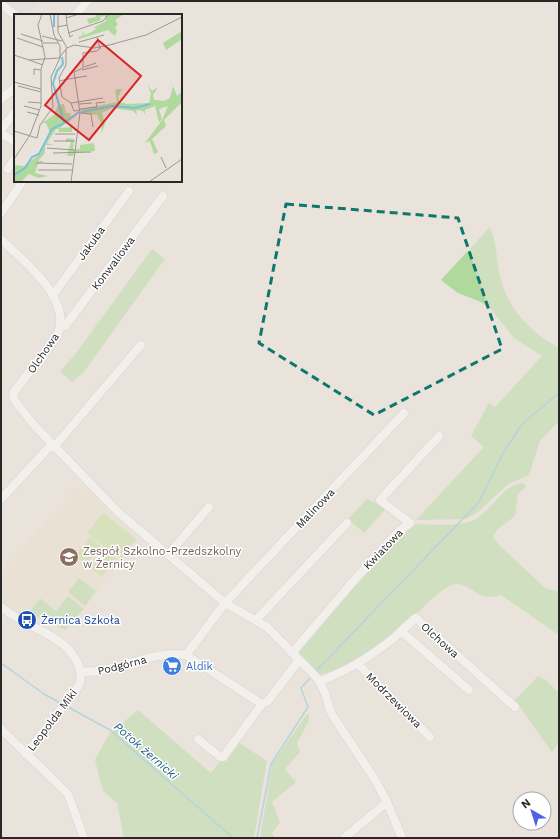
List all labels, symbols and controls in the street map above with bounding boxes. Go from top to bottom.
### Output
inset map [14,14,182,182]
street label: Jakuba [75,224,108,263]
street label: Konwaliowa [89,234,138,293]
street label: Olchowa [25,331,62,376]
street label: Malinowa [293,486,338,531]
street label: Kwiatowa [361,526,406,572]
place label: Zespół Szkolno-Przedszkolny w Żernicy [83,545,242,571]
school or university icon: Zespół Szkolno-Przedszkolny w Żernicy [58,546,80,568]
bus stop icon: Żernica Szkoła [16,609,38,631]
place label: Żernica Szkoła [41,613,120,627]
street label: Olchowa [418,620,461,661]
street label: Podgórna [96,653,148,678]
supermarket icon: Aldik [161,655,183,677]
place label: Aldik [186,660,213,673]
street label: Modrzewiowa [363,670,424,731]
street label: Leopolda Miki [25,687,80,754]
water label: Potok żernicki [111,719,182,783]
north arrow [512,791,552,831]
text: N [519,796,533,811]

